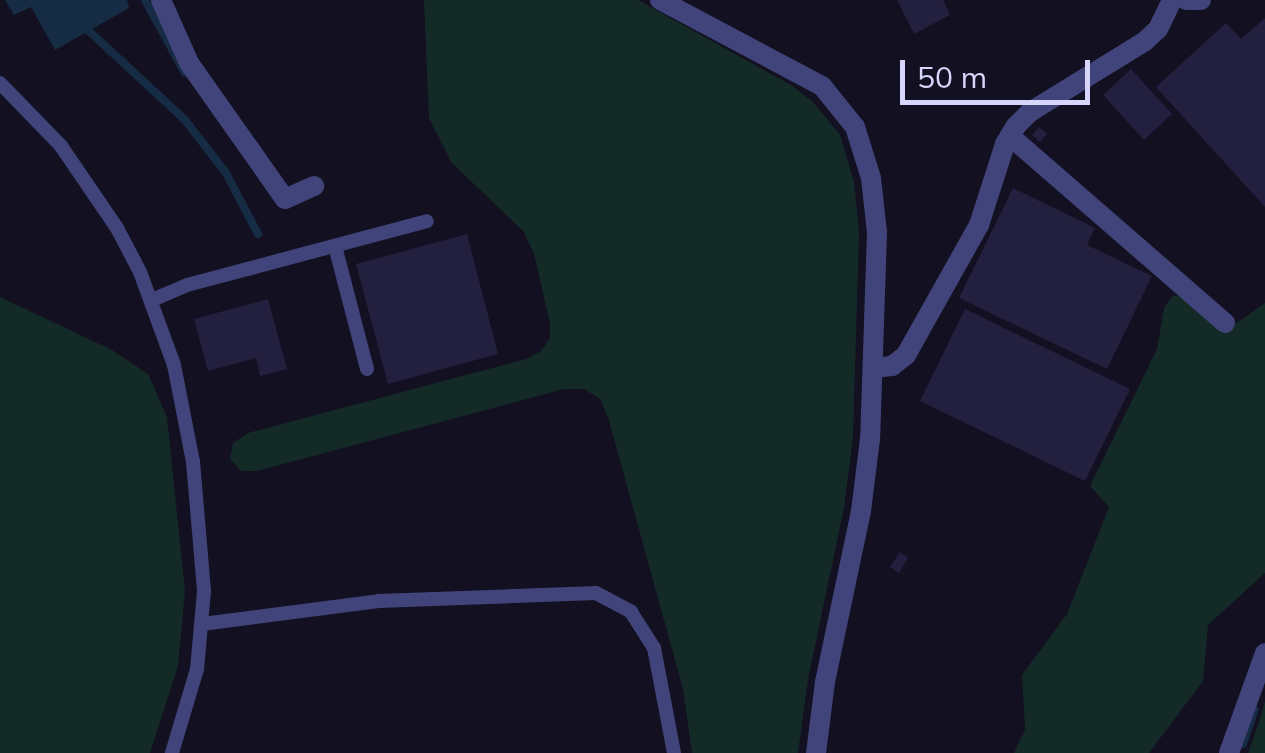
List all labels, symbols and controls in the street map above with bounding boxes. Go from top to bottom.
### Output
scale bar [905,40,1095,102]
text: 50 m [917,58,987,96]

